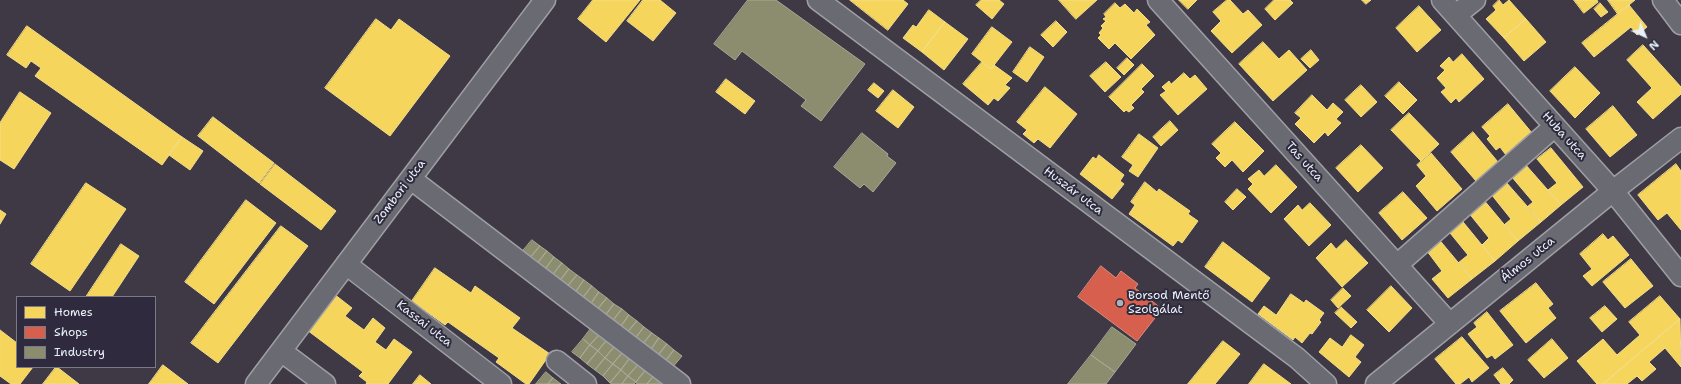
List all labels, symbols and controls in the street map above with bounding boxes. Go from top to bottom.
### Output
north arrow [1625,16,1665,56]
text: N [1645,37,1662,53]
street label: Huba utca [1539,109,1589,163]
street label: Tas utca [1282,139,1326,185]
street label: Zombori utca [371,157,429,227]
street label: Huszár utca [1041,164,1105,218]
street label: Álmos utca [1498,234,1558,286]
place label: Borsod Mentő Szolgálat [1128,289,1210,317]
legend [16,296,156,368]
street label: Kassai utca [393,298,455,350]
marker: Borsod Mentő Szolgálat [1115,298,1125,308]
text: Homes [54,304,93,320]
text: Shops [54,324,88,340]
text: Industry [54,344,105,360]

